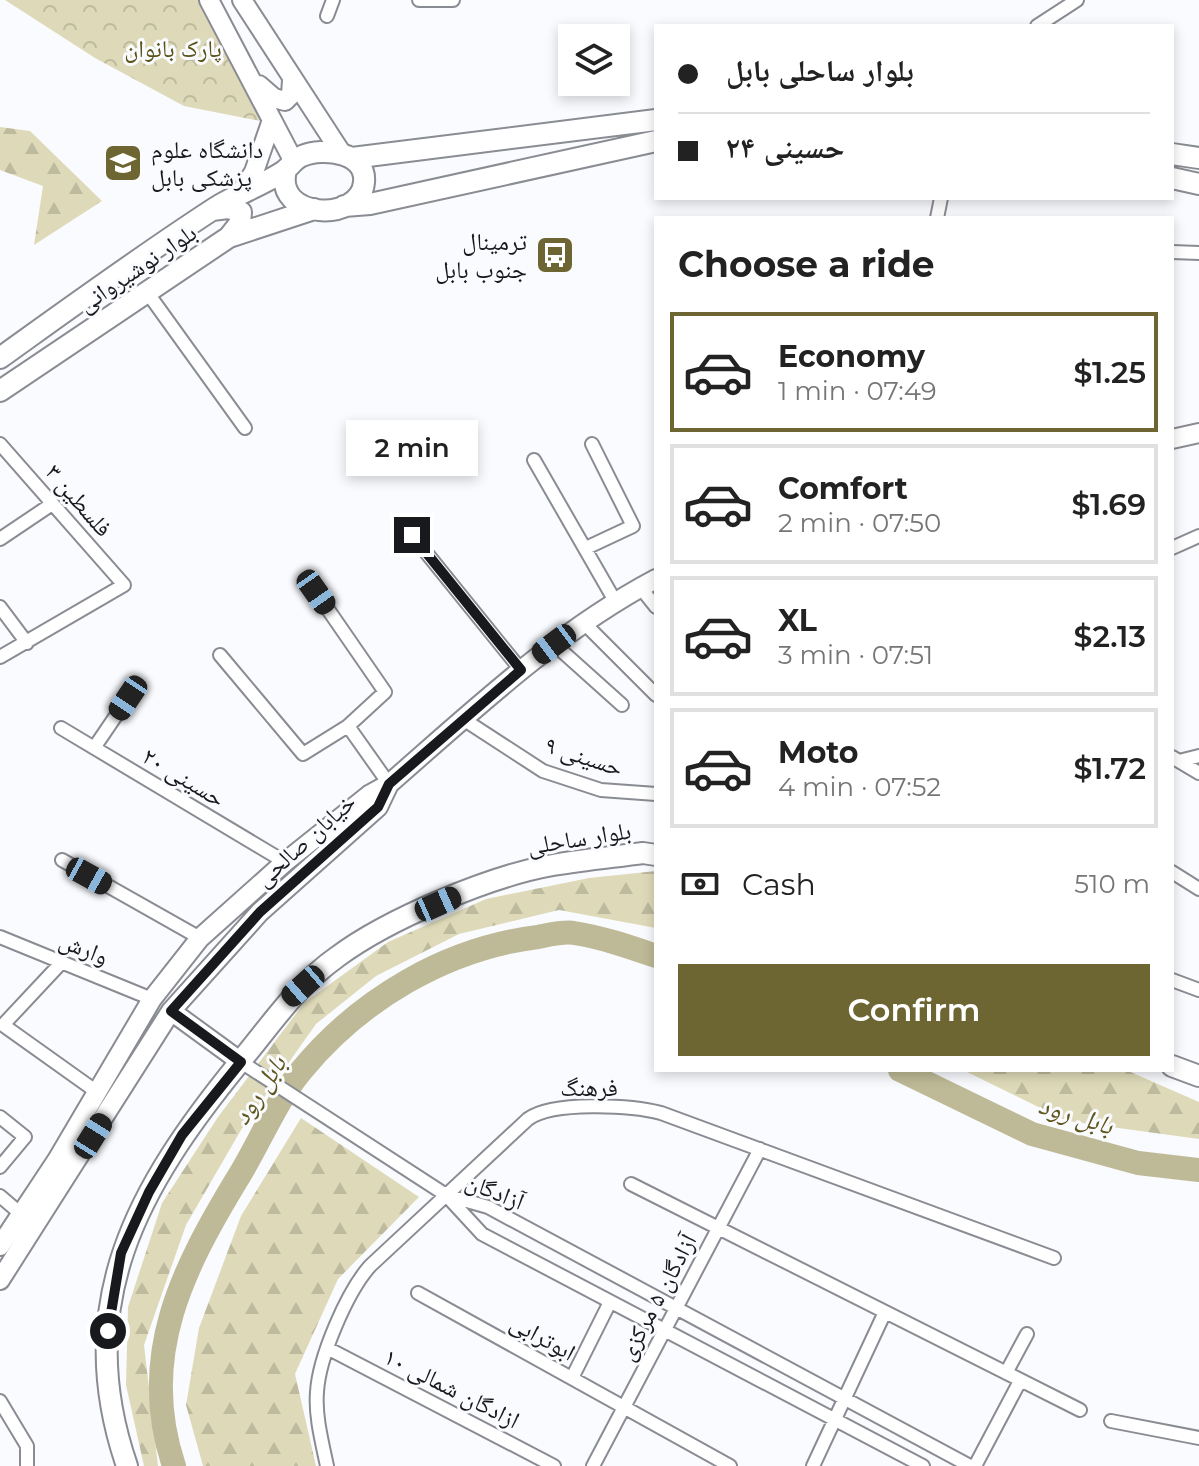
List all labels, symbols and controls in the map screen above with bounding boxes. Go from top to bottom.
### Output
map controls [558,24,630,96]
button: layers [558,24,630,96]
park label: پارک بانوان [124,34,222,63]
text: بلوار ساحلی بابل [726,52,914,89]
text: حسینی ۲۴ [726,129,844,166]
place label: دانشگاه علوم پزشکی بابل [151,135,263,192]
school or university icon: دانشگاه علوم پزشکی بابل [102,142,144,184]
street label: بلوار نوشیروانی [72,218,202,318]
place label: ترمینال جنوب بابل [435,227,527,284]
bus stop icon: ترمینال جنوب بابل [534,234,576,276]
text: Choose a ride [678,242,935,286]
icon: car [682,336,754,408]
text: Economy [778,338,925,375]
text: $1.25 [1073,354,1146,391]
text: 1 min · 07:49 [778,375,937,407]
callout: 2 min [346,419,478,475]
text: 2 min [374,432,450,464]
street label: فلسطین ۳ [40,458,118,542]
icon: car [682,468,754,540]
text: Comfort [778,470,908,507]
text: $1.69 [1071,486,1146,523]
text: 2 min · 07:50 [778,507,941,539]
route end [394,517,430,553]
car [292,565,340,619]
icon: car [682,600,754,672]
text: XL [778,602,817,639]
text: $2.13 [1074,618,1146,655]
car [528,620,580,668]
text: 3 min · 07:51 [778,639,933,671]
car [105,671,151,725]
street label: حسینی ٩ [541,730,627,782]
icon: car [682,732,754,804]
text: Moto [778,734,859,771]
street label: حسینی ٢٠ [137,741,231,813]
text: $1.72 [1073,750,1146,787]
text: 4 min · 07:52 [778,771,941,803]
street label: خيابان صالحی [249,787,361,893]
street label: بلوار ساحلی [525,816,633,860]
car [62,854,116,898]
icon: cash [678,862,722,906]
text: Cash [742,866,816,903]
text: 510 m [1074,868,1150,900]
car [411,883,465,925]
street label: وارش [55,925,113,971]
car [277,961,329,1011]
button: Confirm [678,964,1150,1056]
water label: بابل رود [225,1049,294,1131]
street label: فرهنگ [560,1073,618,1102]
water label: بابل رود [1035,1089,1118,1142]
car [70,1109,116,1163]
street label: آزادگان [461,1166,529,1216]
street label: آزادگان ۵ مرکزی [612,1228,703,1365]
street label: ابوترابی [505,1307,581,1367]
route start [90,1313,126,1349]
street label: ازادگان شمالی ۱۰ [379,1341,525,1435]

